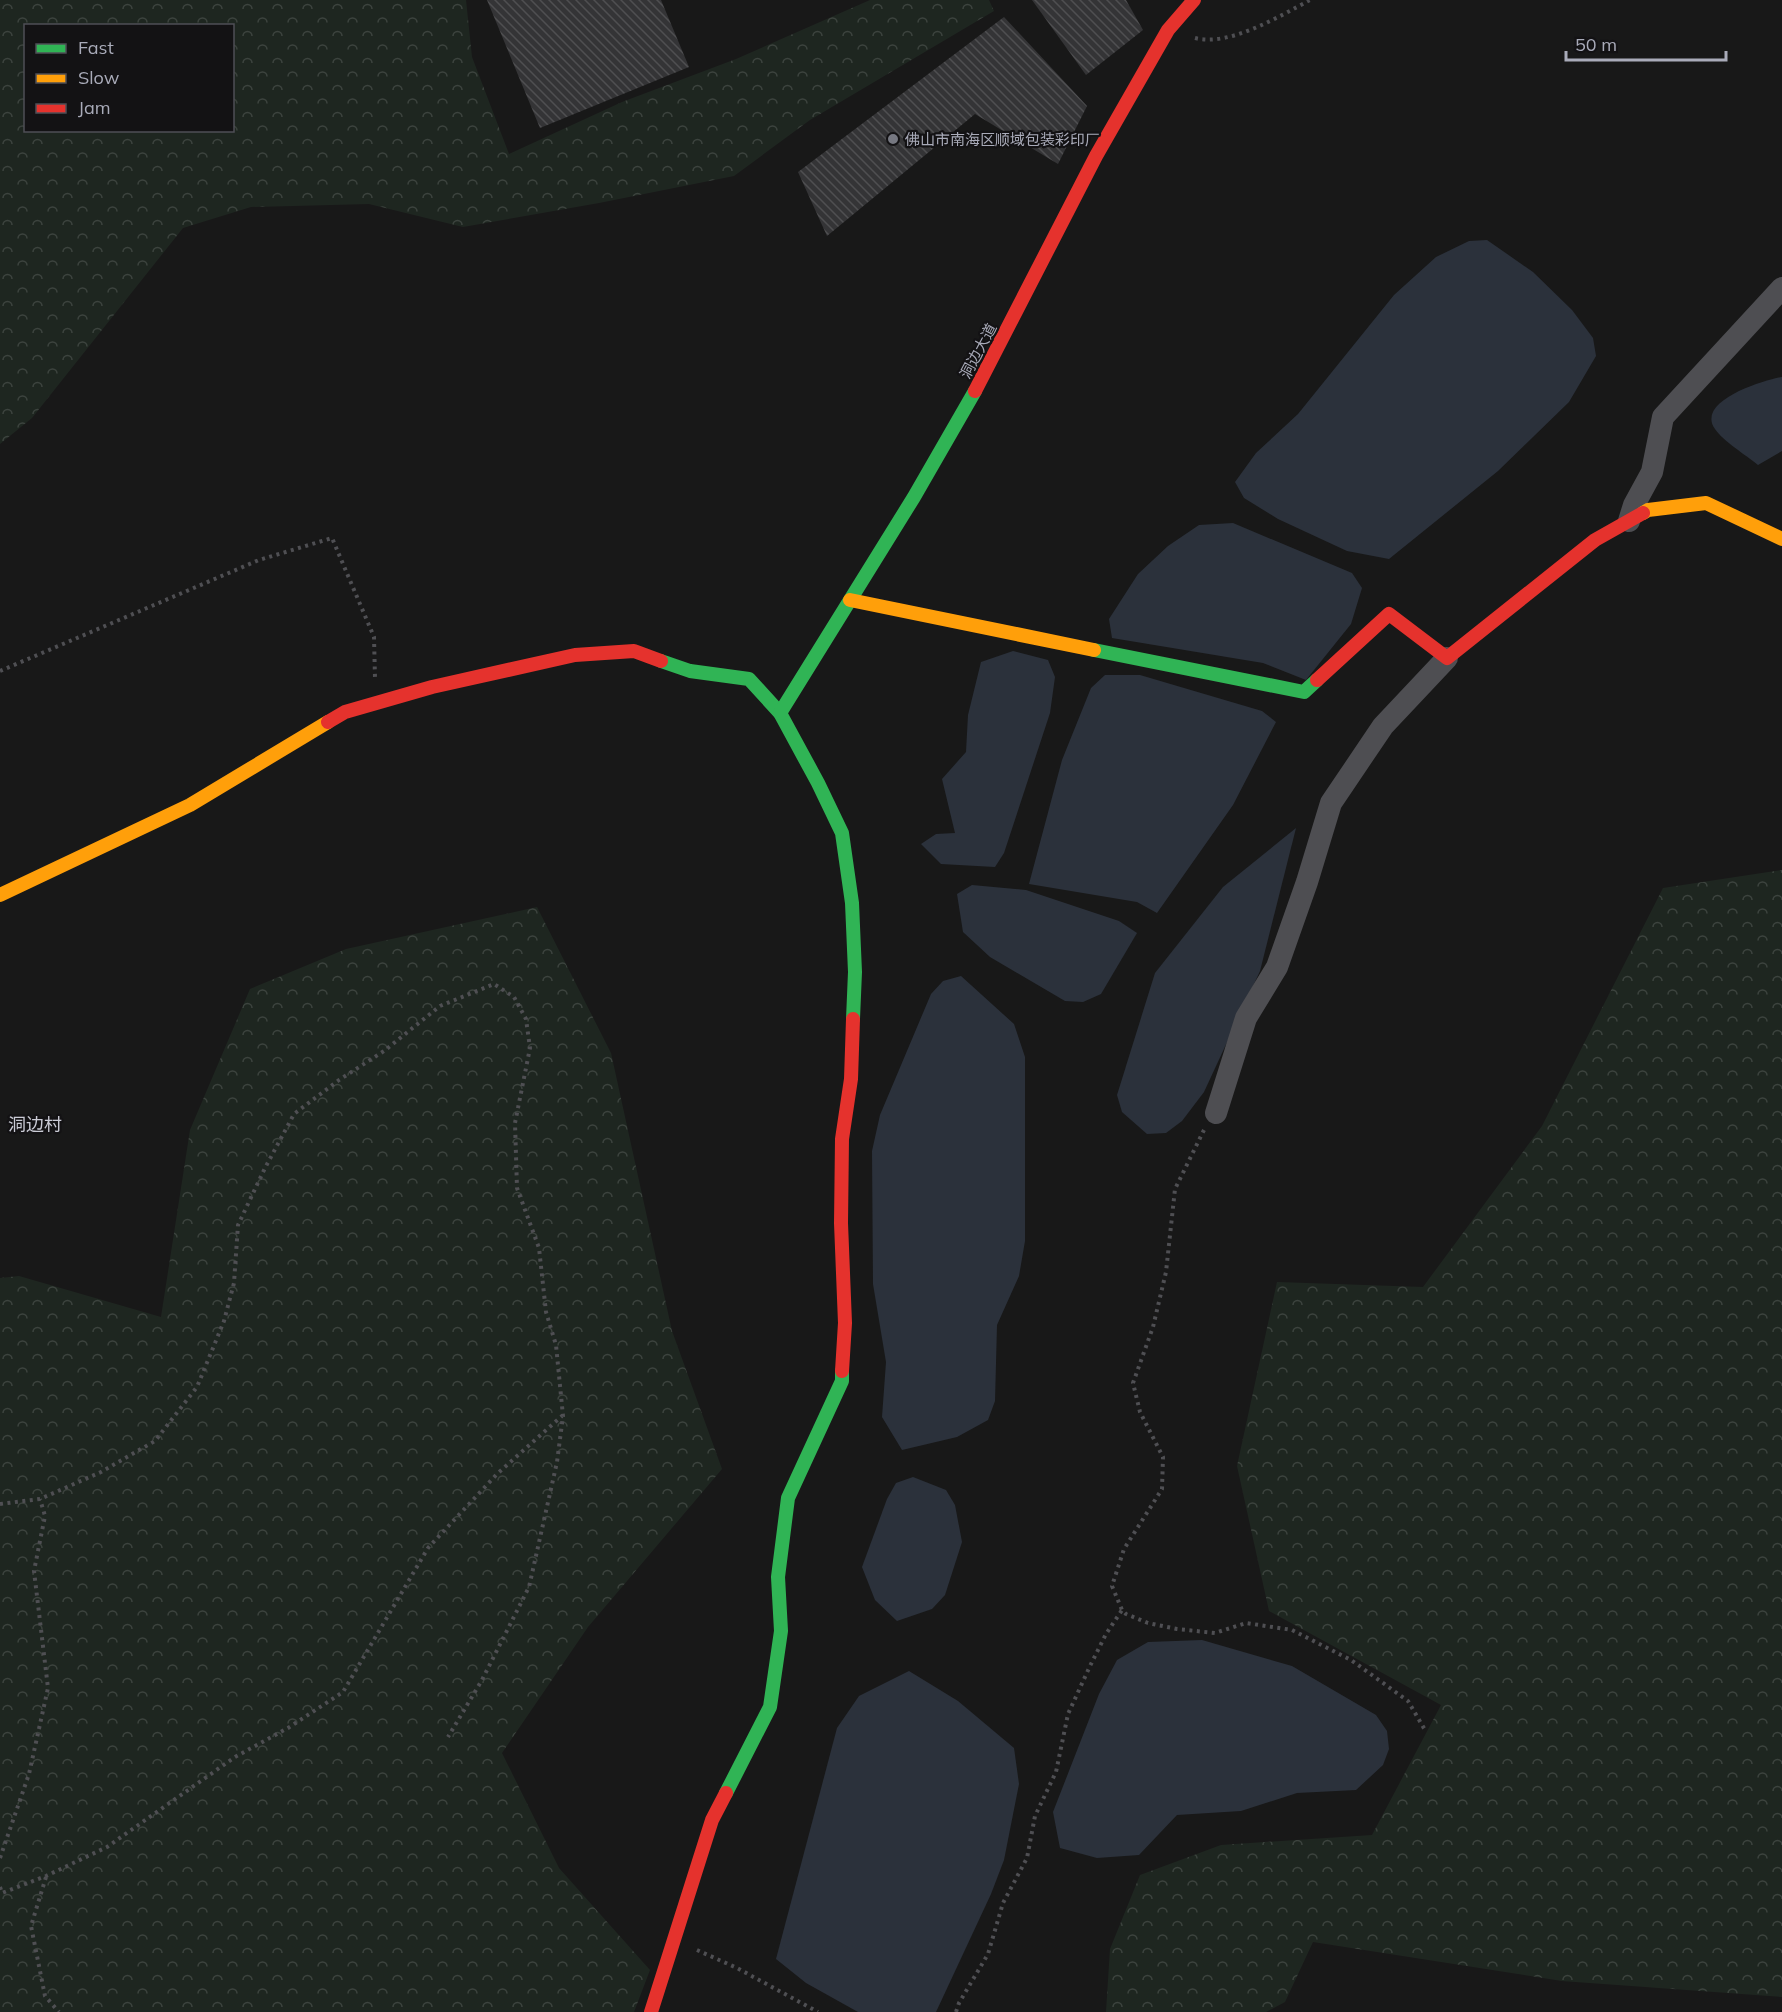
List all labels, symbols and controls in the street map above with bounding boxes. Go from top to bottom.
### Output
legend [24,24,234,132]
scale bar [1566,24,1726,62]
text: 50 m [1575,33,1617,56]
text: Fast [78,36,114,59]
text: Slow [78,66,120,89]
text: Jam [78,96,111,119]
place label: 佛山市南海区顺域包装彩印厂 [905,130,1100,149]
marker: 佛山市南海区顺域包装彩印厂 [886,132,900,146]
street label: 洞边大道 [956,320,1000,382]
district label: 洞边村 [8,1113,62,1136]

